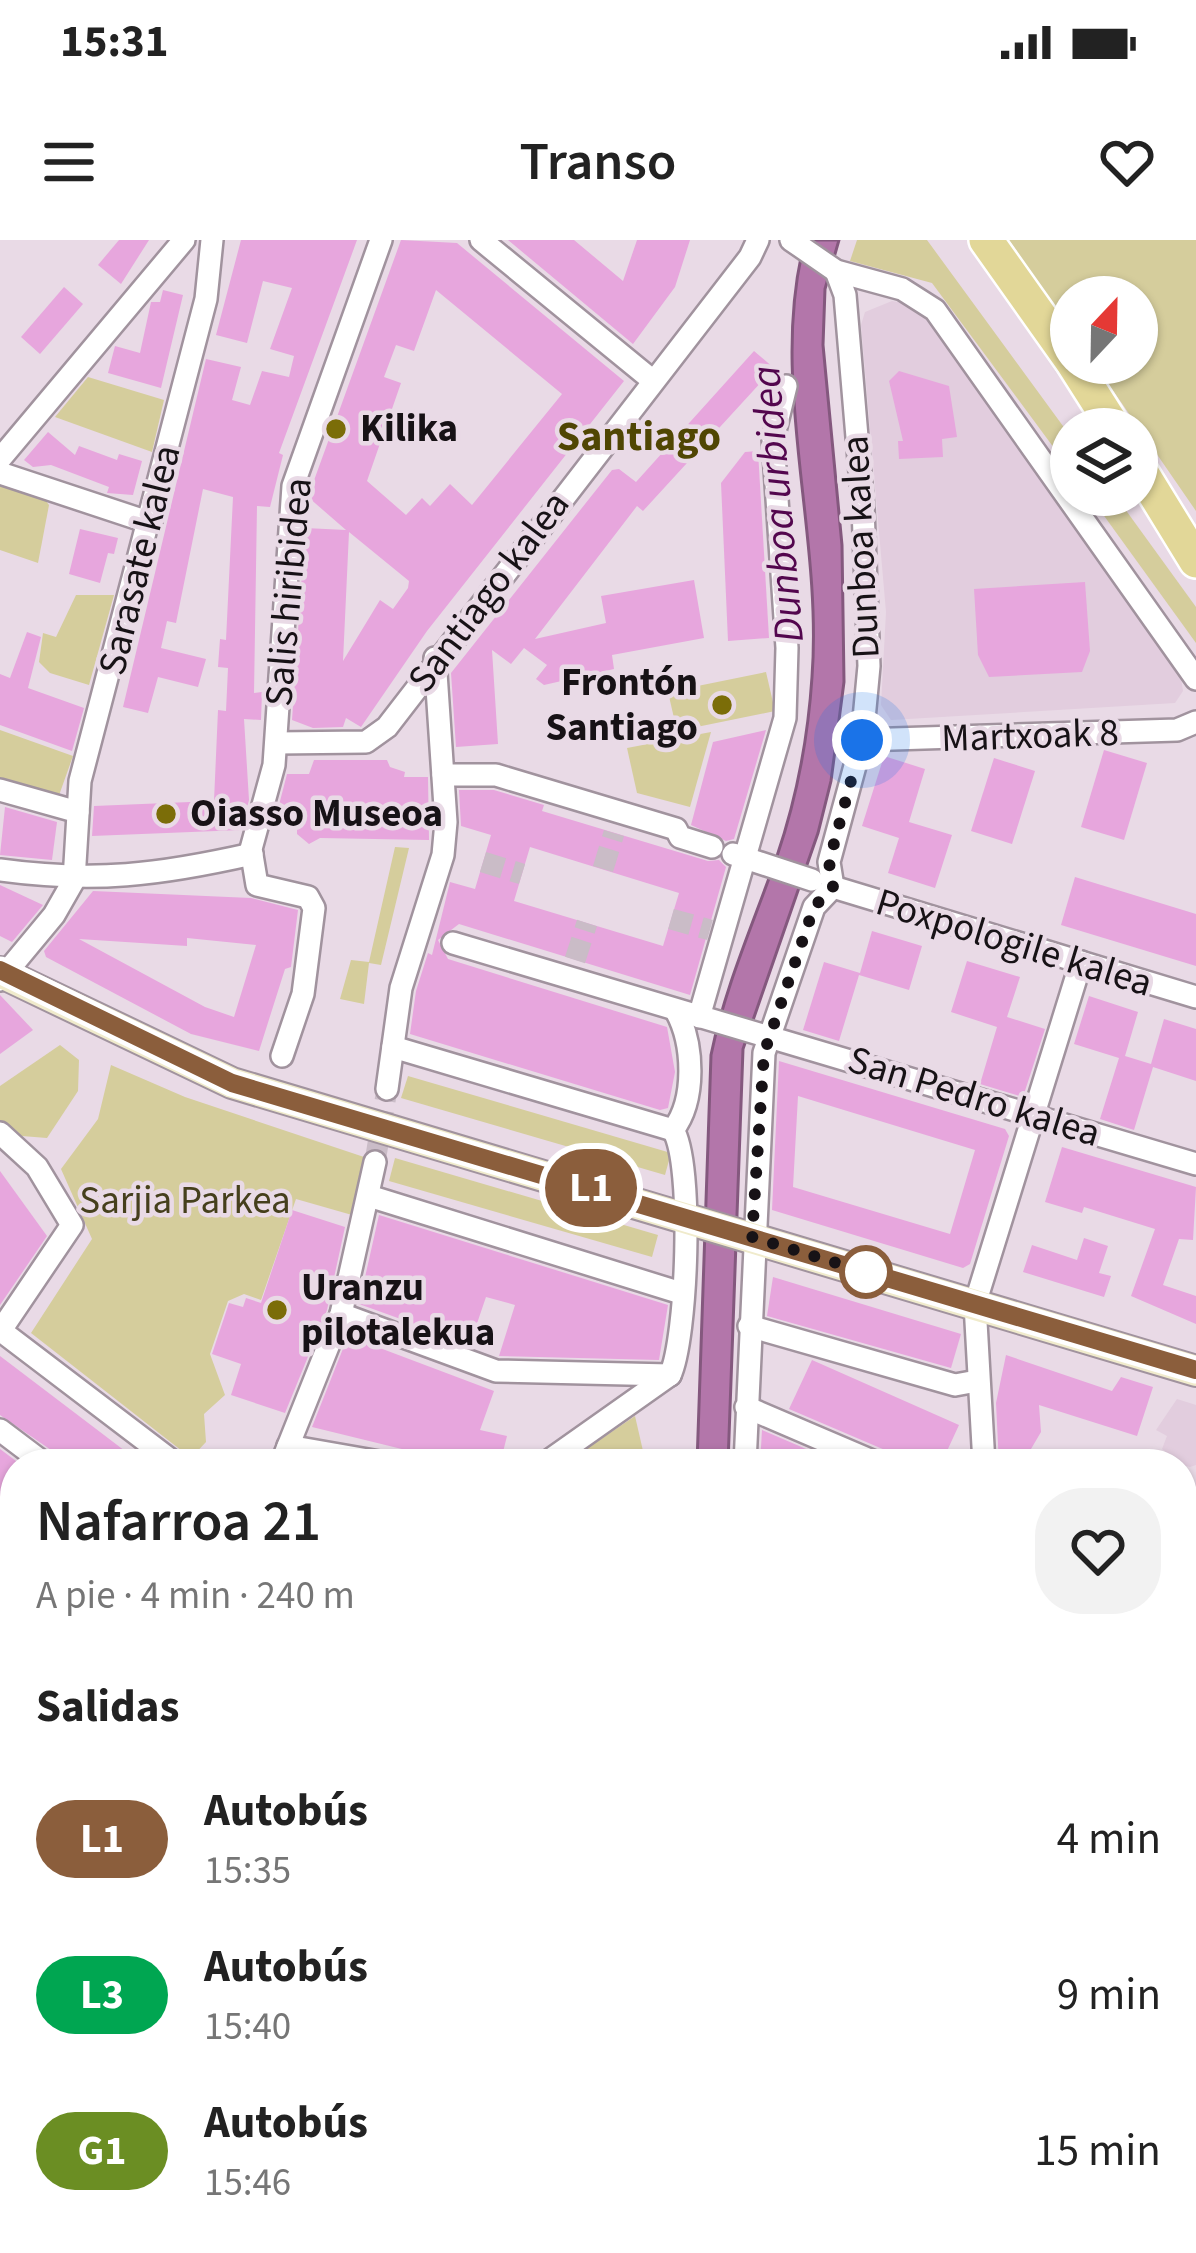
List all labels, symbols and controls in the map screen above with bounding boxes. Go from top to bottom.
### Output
text: 15:31 [60,10,169,74]
text: Transo [520,124,676,201]
icon: menu [36,129,102,195]
icon: heart [1094,129,1160,195]
north arrow [1050,276,1158,384]
map controls [1050,276,1158,516]
water label: Dunboa urbidea [736,363,820,645]
place label: Kilika [360,401,458,457]
district label: Santiago [557,407,721,467]
button: layers [1050,408,1158,516]
marker: Kilika [323,416,349,442]
street label: Dunboa kalea [827,434,895,660]
street label: Sarasate kalea [84,439,196,681]
street label: Salis hiribidea [251,475,327,709]
street label: Santiago kalea [395,480,583,704]
place label: Frontón Santiago [545,655,698,756]
marker: Frontón Santiago [709,692,735,718]
street label: Martxoak 8 [940,705,1120,767]
your location [832,710,892,770]
place label: Oiasso Museoa [190,786,443,842]
marker: Oiasso Museoa [153,801,179,827]
street label: Poxpologile kalea [869,874,1159,1012]
street label: San Pedro kalea [841,1032,1107,1162]
line badge: L1 [537,1149,645,1227]
text: L1 [569,1158,613,1218]
park label: Sarjia Parkea [79,1173,291,1229]
unlabelled marker [841,1247,891,1297]
place label: Uranzu pilotalekua [301,1260,495,1361]
marker: Uranzu pilotalekua [264,1297,290,1323]
text: Nafarroa 21 [36,1482,321,1563]
button: heart [1035,1488,1161,1614]
text: A pie · 4 min · 240 m [36,1568,355,1624]
text: Salidas [36,1675,179,1739]
text: Autobús [204,1779,368,1843]
text: 4 min [1057,1807,1161,1871]
text: L1 [80,1809,124,1869]
text: 15:35 [204,1843,291,1899]
text: Autobús [204,1935,368,1999]
text: 9 min [1057,1963,1161,2027]
text: L3 [80,1965,124,2025]
text: 15:40 [204,1999,291,2055]
text: Autobús [204,2091,368,2155]
text: 15 min [1034,2119,1161,2183]
text: G1 [78,2121,126,2181]
text: 15:46 [204,2155,291,2211]

